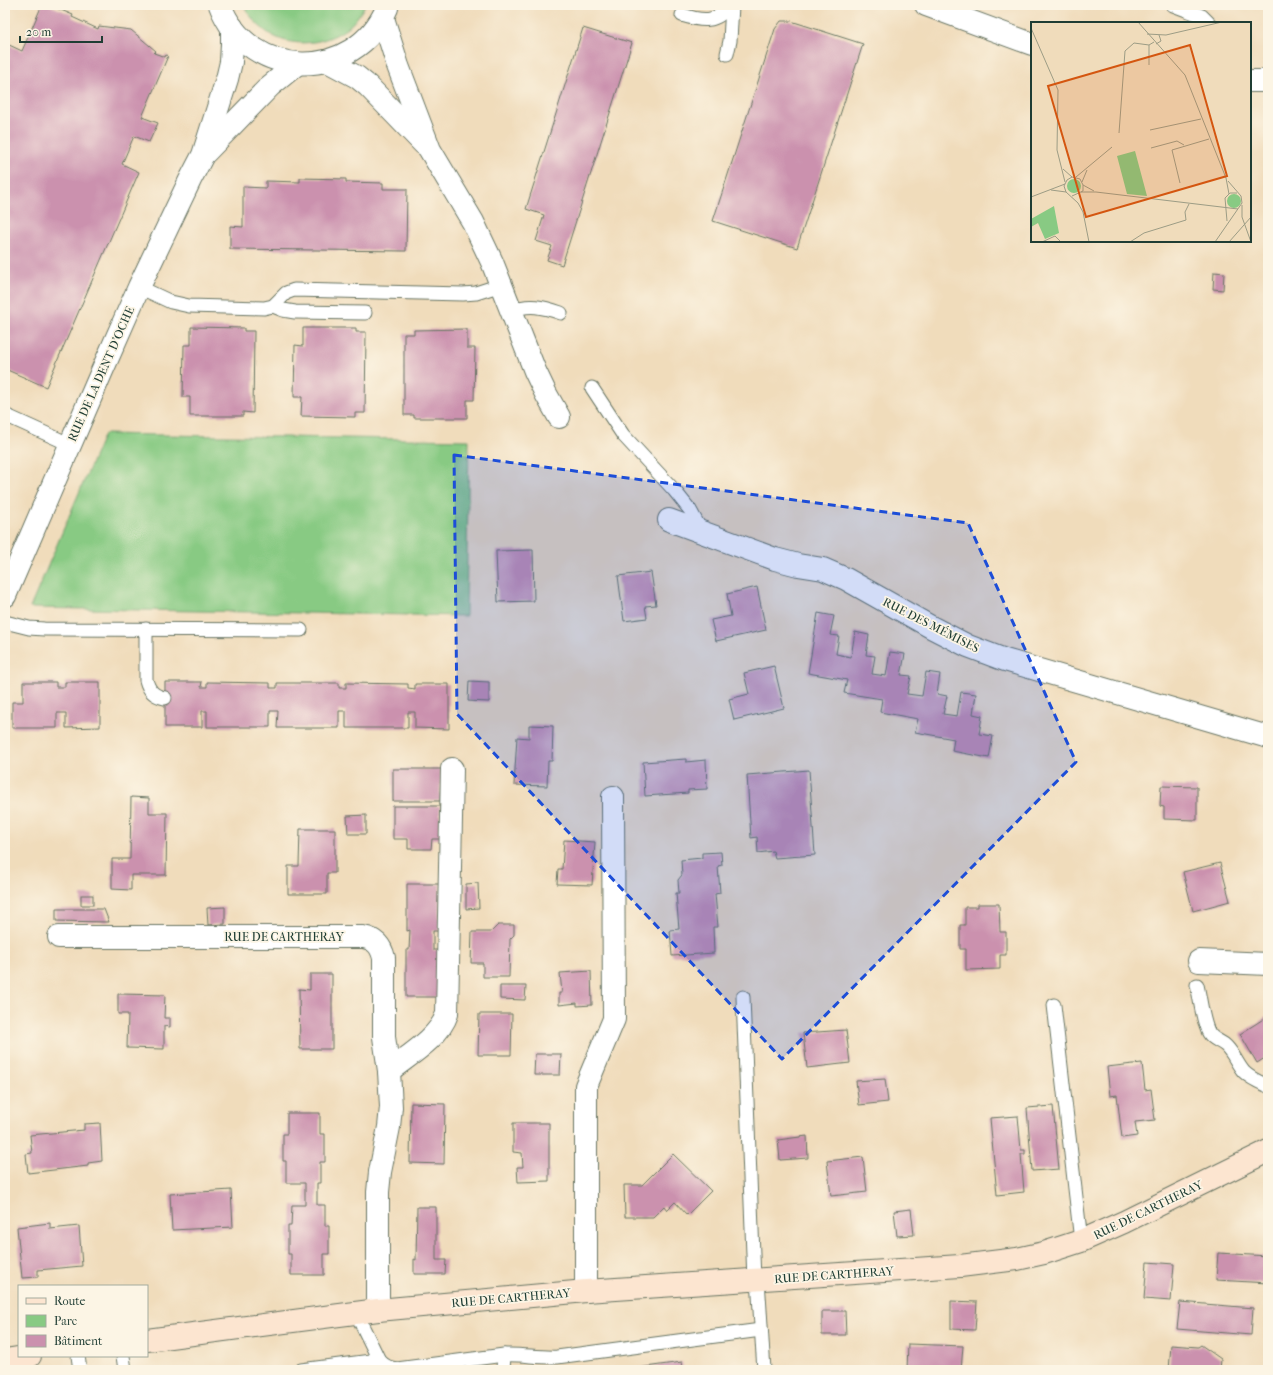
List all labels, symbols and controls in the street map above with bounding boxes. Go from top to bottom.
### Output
scale bar [20,18,102,44]
inset map [1031,22,1251,242]
text: 20 m [26,25,51,39]
street label: RUE DE LA DENT D'OCHE [65,304,137,444]
street label: RUE DES MÉMISES [880,594,982,655]
street label: RUE DE CARTHERAY [224,930,345,944]
street label: RUE DE CARTHERAY [1091,1177,1206,1243]
street label: RUE DE CARTHERAY [774,1264,895,1286]
legend [18,1285,148,1357]
street label: RUE DE CARTHERAY [451,1286,572,1310]
text: Route [54,1294,86,1308]
text: Parc [54,1314,77,1328]
text: Bâtiment [54,1334,103,1348]

